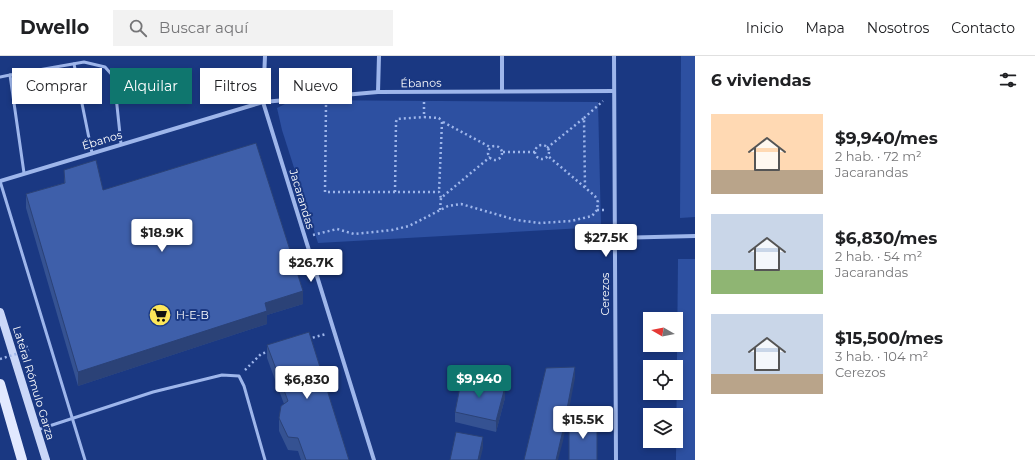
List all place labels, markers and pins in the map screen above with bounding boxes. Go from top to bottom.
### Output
pin: $18.9K [129,219,195,253]
pin: $27.5K [573,224,639,258]
pin: $26.7K [278,249,344,283]
supermarket icon: H-E-B [147,302,173,328]
place label: H-E-B [176,308,209,322]
pin: $9,940 [446,365,512,399]
pin: $6,830 [274,366,340,400]
pin: $15.5K [550,406,616,440]

